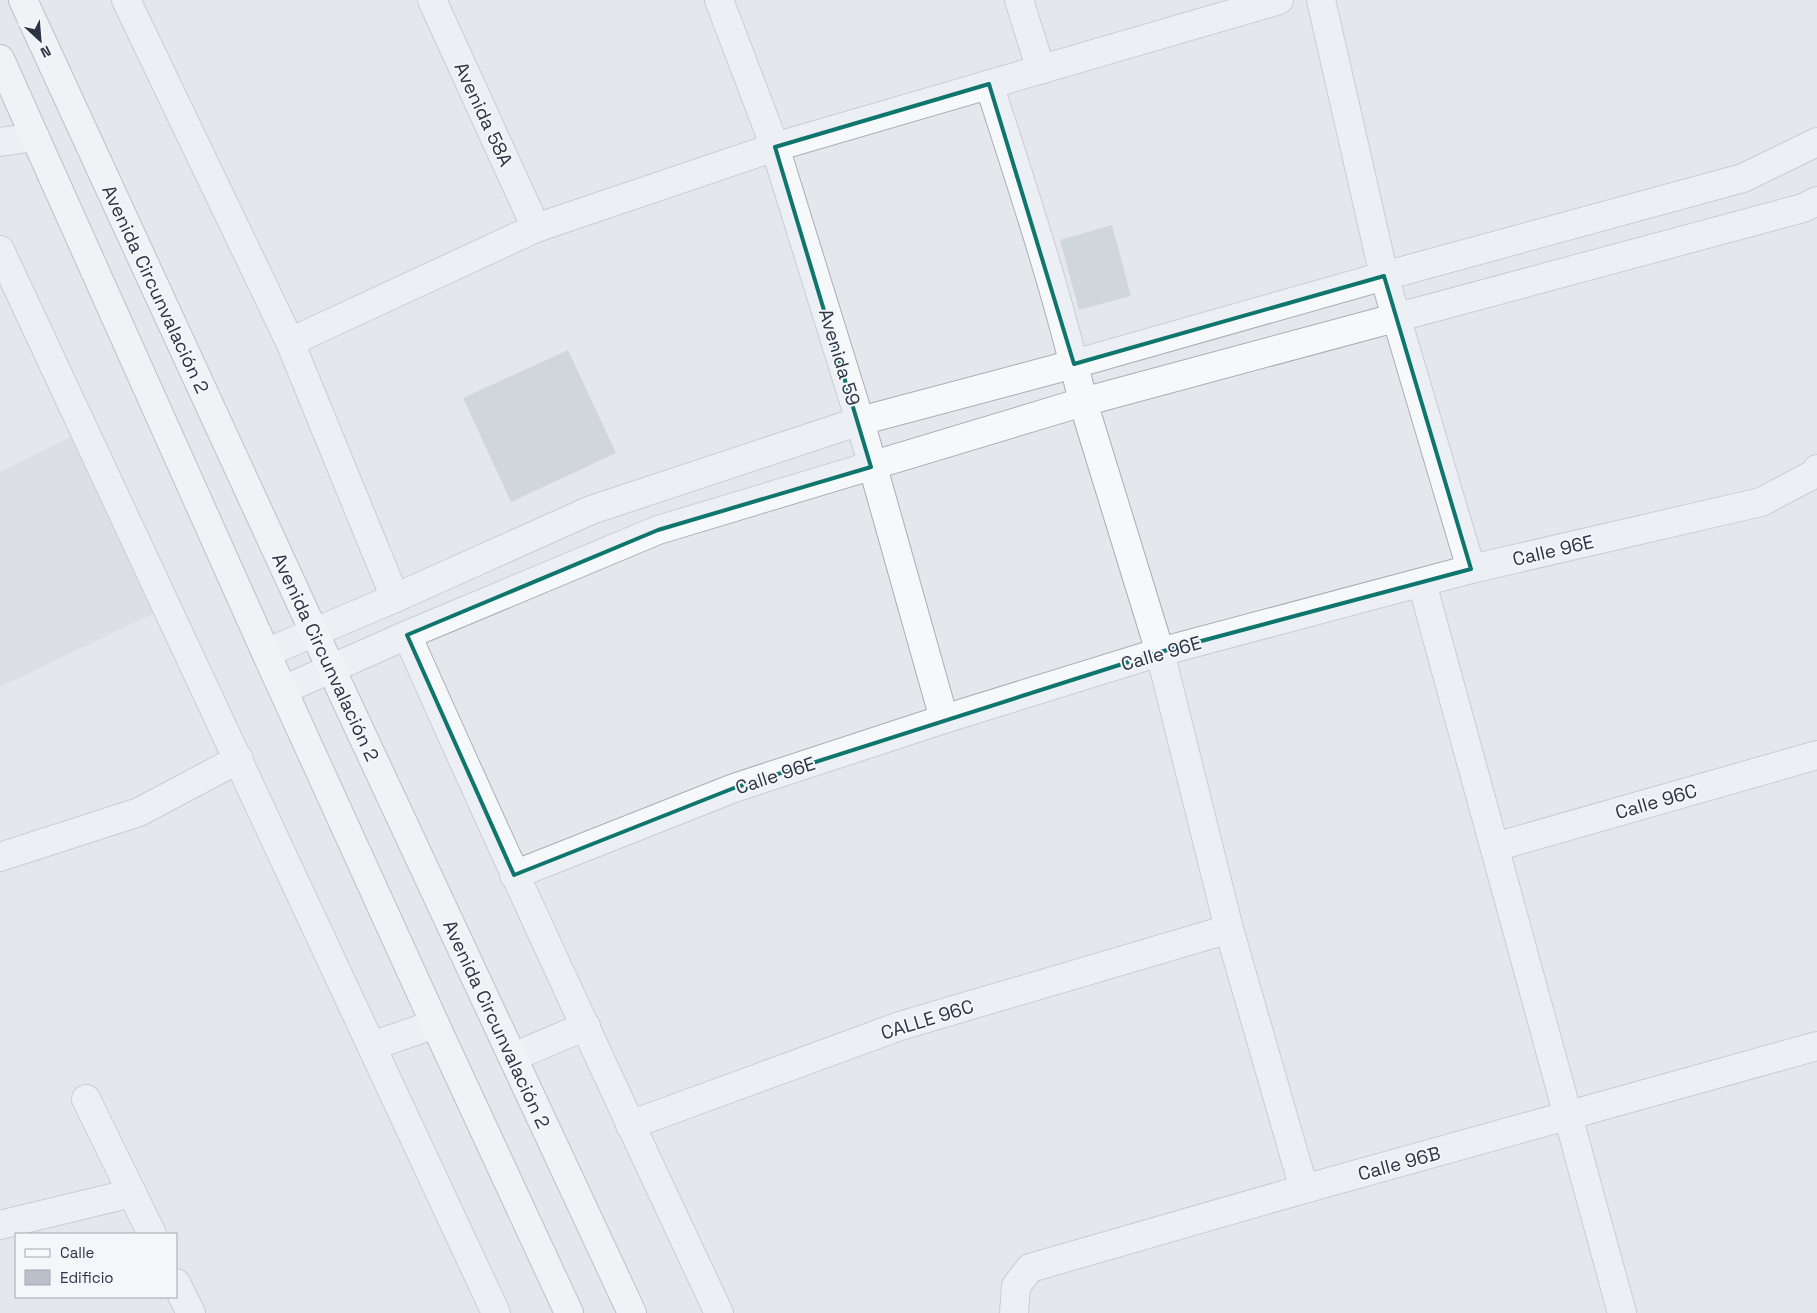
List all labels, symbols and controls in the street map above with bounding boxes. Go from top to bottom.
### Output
north arrow [15,15,65,65]
text: N [38,42,54,62]
street label: Avenida 58A [448,58,519,170]
street label: Avenida Circunvalación 2 [96,181,215,397]
street label: Avenida 59 [813,306,866,409]
street label: Calle 96E [1510,529,1596,572]
street label: Avenida Circunvalación 2 [266,549,385,765]
street label: Calle 96E [1118,630,1204,677]
street label: Calle 96E [732,751,818,800]
street label: Calle 96C [1612,778,1700,825]
street label: Avenida Circunvalación 2 [437,916,556,1132]
street label: CALLE 96C [878,994,977,1045]
street label: Calle 96B [1355,1140,1443,1186]
legend [15,1233,178,1298]
text: Calle [60,1243,95,1262]
text: Edificio [60,1268,114,1287]

